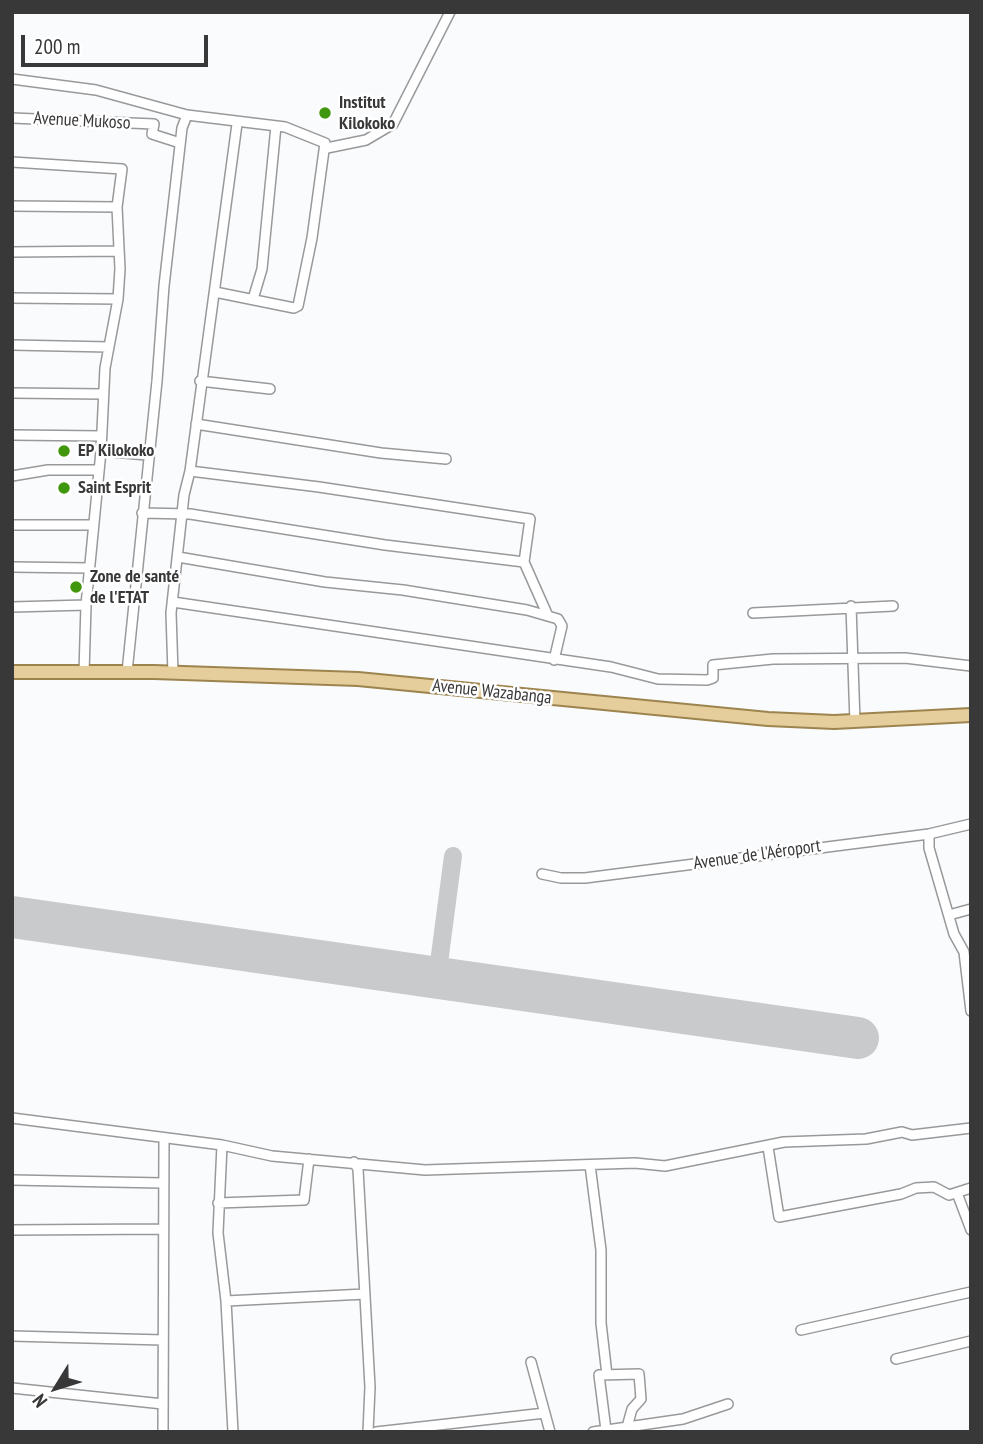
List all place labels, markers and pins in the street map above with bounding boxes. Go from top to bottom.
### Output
place label: Institut Kilokoko [339,92,395,134]
marker: Institut Kilokoko [317,105,333,121]
place label: EP Kilokoko [78,440,154,462]
marker: EP Kilokoko [56,443,72,459]
place label: Saint Esprit [78,477,151,499]
marker: Saint Esprit [56,480,72,496]
place label: Zone de santé de l'ETAT [90,566,179,608]
marker: Zone de santé de l'ETAT [68,579,84,595]

